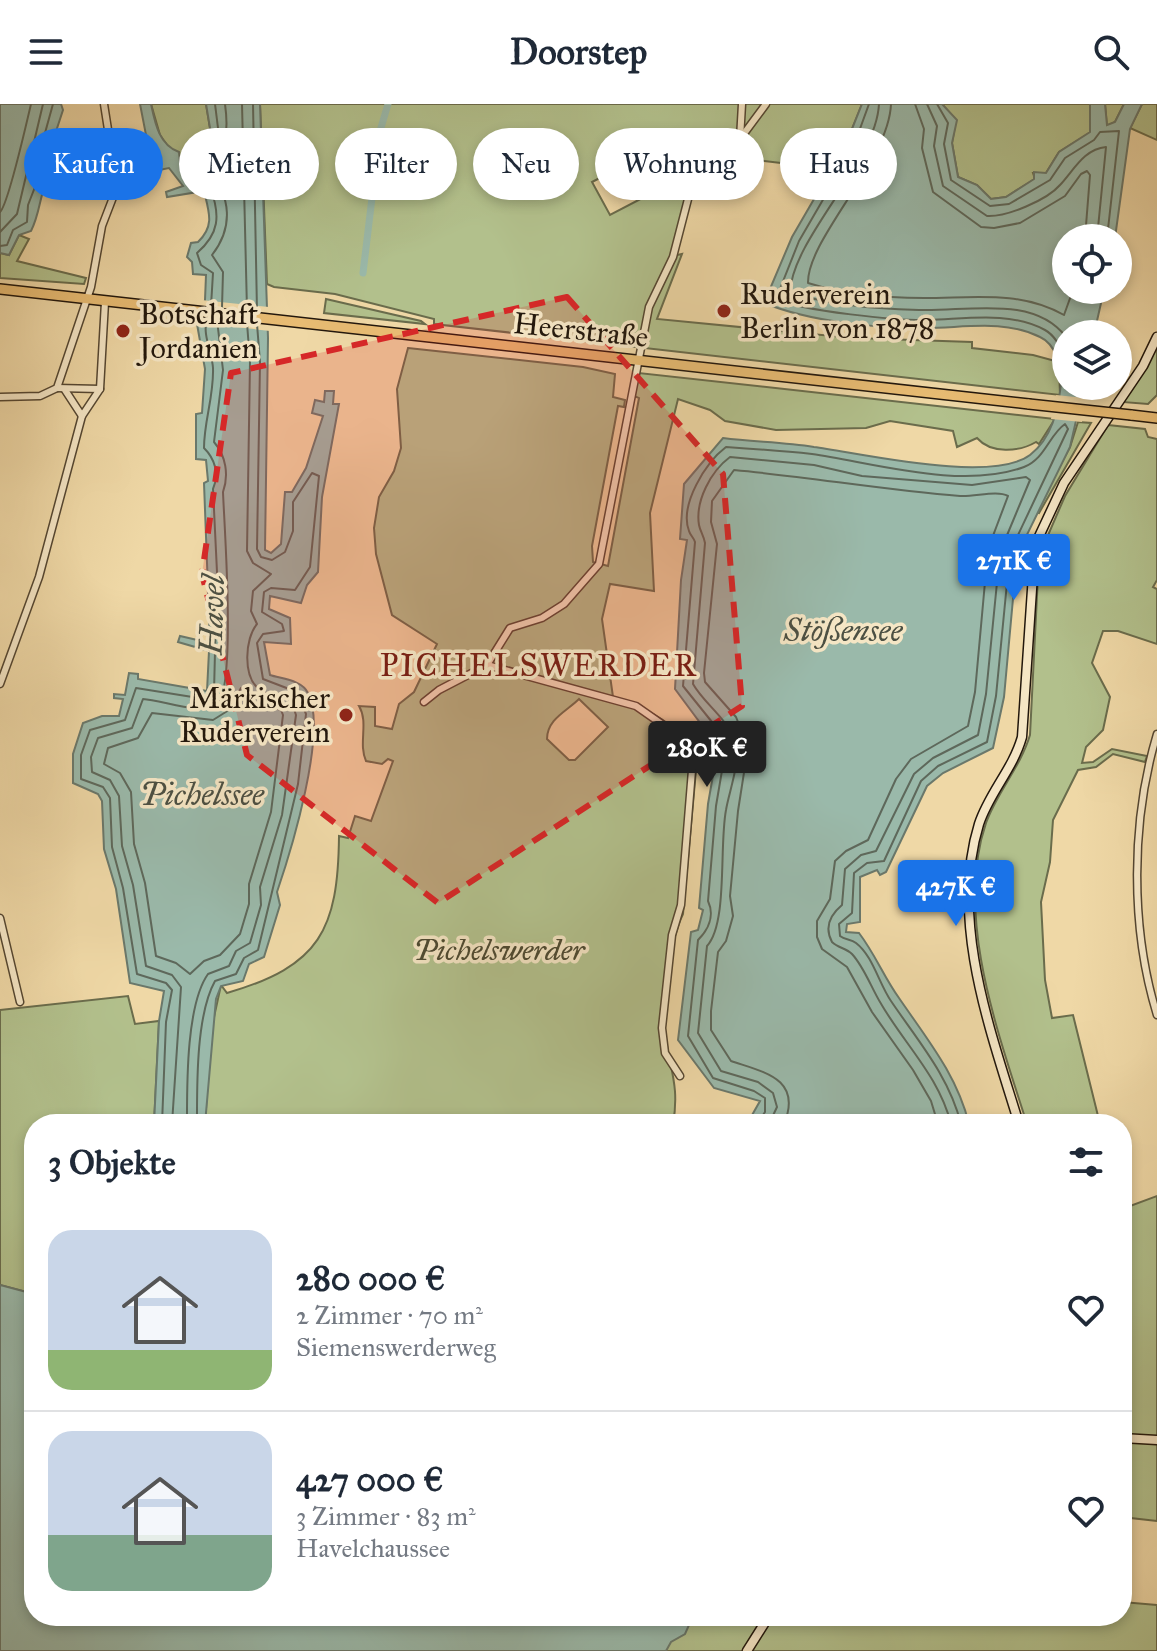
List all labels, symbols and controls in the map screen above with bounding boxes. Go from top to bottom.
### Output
icon: menu [24,30,68,74]
text: Doorstep [510,30,647,74]
icon: search [1089,30,1133,74]
chip: Kaufen [24,128,163,200]
chip: Mieten [179,128,319,200]
chip: Filter [335,128,457,200]
chip: Neu [473,128,579,200]
chip: Wohnung [595,128,764,200]
chip: Haus [780,128,897,200]
map controls [1052,224,1132,400]
button: locate [1052,224,1132,304]
place label: Ruderverein Berlin von 1878 [740,276,934,346]
place label: Botschaft Jordanien [136,296,259,366]
marker: Ruderverein Berlin von 1878 [715,302,733,320]
street label: Heerstraße [512,305,650,355]
button: layers [1052,320,1132,400]
marker: Botschaft Jordanien [114,322,132,340]
pin: 271K € [949,534,1079,602]
text: 271K € [976,544,1052,576]
water label: Havel [192,572,233,657]
water label: Stößensee [783,611,903,650]
district label: PICHELSWERDER [380,646,698,685]
place label: Märkischer Ruderverein [179,680,331,750]
marker: Märkischer Ruderverein [337,706,355,724]
pin: 280K € [642,721,772,789]
text: 280K € [666,731,748,763]
water label: Pichelssee [140,775,265,814]
pin: 427K € [891,860,1021,928]
text: 427K € [916,870,996,902]
park label: Pichelswerder [413,932,586,968]
icon: filters [1064,1140,1108,1184]
text: 3 Objekte [48,1142,176,1183]
text: 280 000 € [296,1258,445,1299]
icon: home [112,1262,208,1358]
icon: heart [1064,1288,1108,1332]
text: 2 Zimmer · 70 m² [296,1299,483,1331]
text: Siemenswerderweg [296,1331,496,1363]
text: 427 000 € [296,1459,444,1500]
icon: home [112,1463,208,1559]
icon: heart [1064,1489,1108,1533]
text: 3 Zimmer · 83 m² [296,1500,476,1532]
text: Havelchaussee [296,1532,450,1564]

